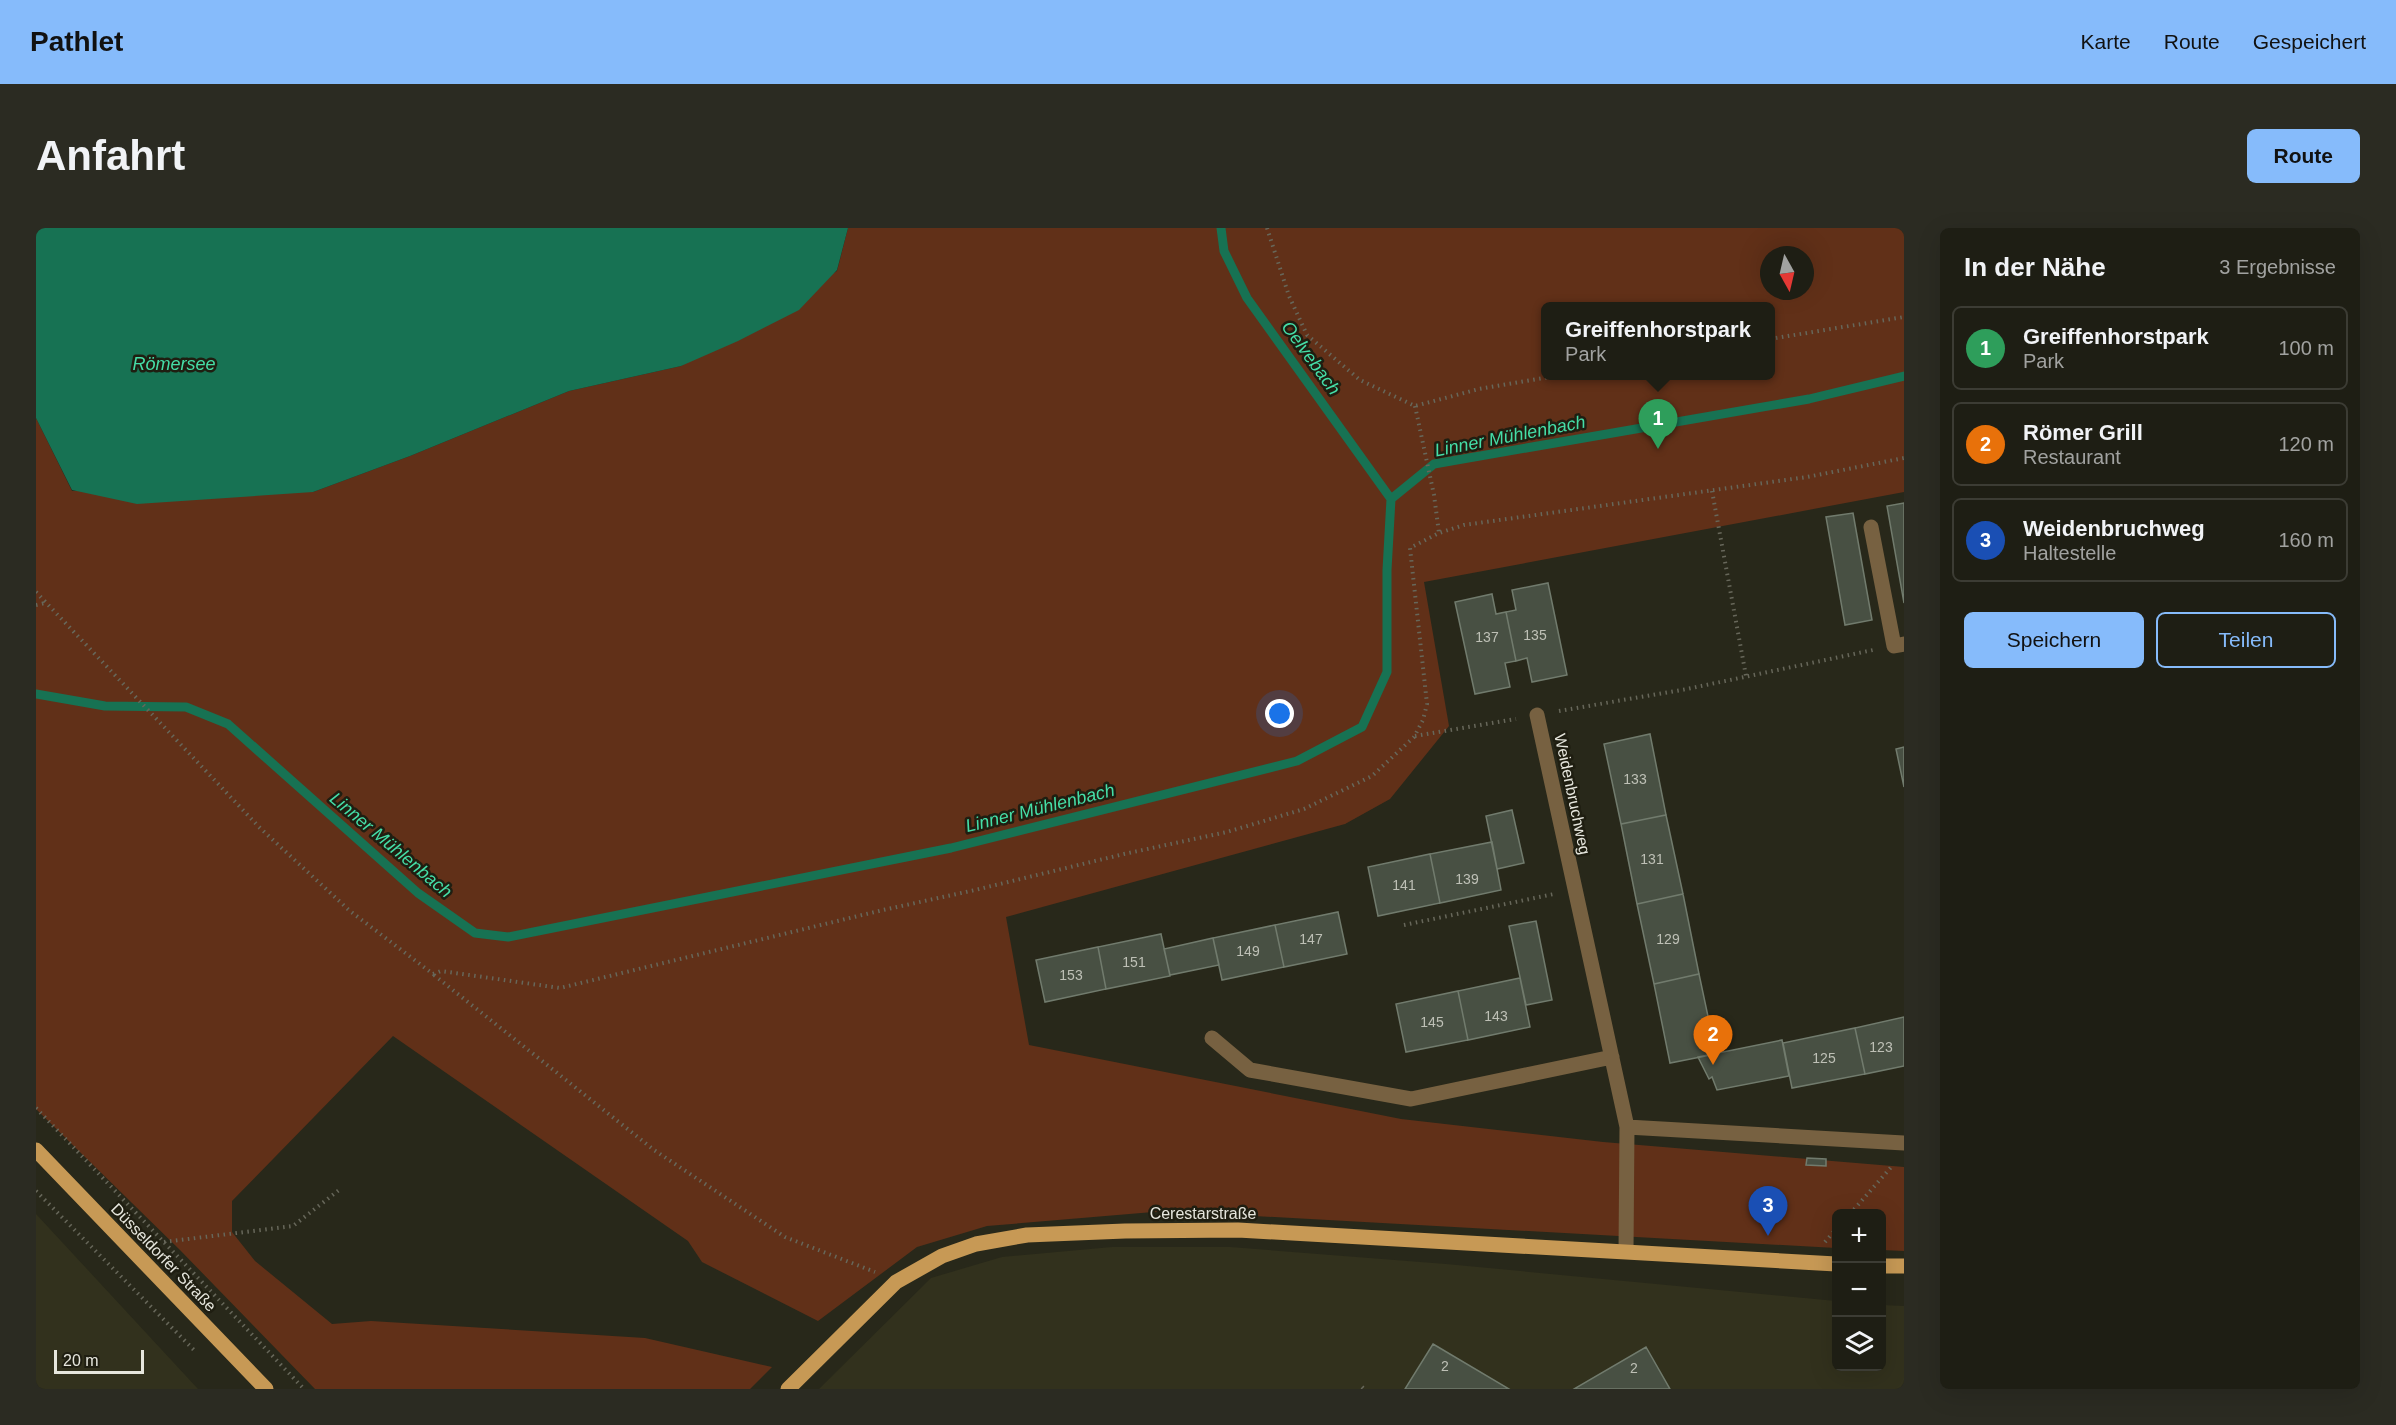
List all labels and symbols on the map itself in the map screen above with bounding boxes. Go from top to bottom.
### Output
north arrow [1760,246,1814,300]
water label: Oelvebach [1278,317,1344,399]
water label: Römersee [132,354,216,374]
pin: 1 [1638,400,1678,449]
water label: Linner Mühlenbach [1433,412,1587,460]
house number: 135 [1523,627,1547,643]
house number: 137 [1475,629,1499,645]
your location [1265,699,1294,728]
street label: Weidenbruchweg [1551,732,1594,856]
house number: 133 [1623,771,1647,787]
water label: Linner Mühlenbach [963,780,1117,836]
water label: Linner Mühlenbach [326,788,456,902]
house number: 131 [1640,851,1664,867]
house number: 139 [1455,871,1479,887]
house number: 141 [1392,877,1416,893]
house number: 147 [1299,931,1323,947]
house number: 129 [1656,931,1680,947]
house number: 149 [1236,943,1260,959]
house number: 151 [1122,954,1146,970]
house number: 153 [1059,967,1083,983]
house number: 143 [1484,1008,1508,1024]
house number: 145 [1420,1014,1444,1030]
pin: 2 [1694,1016,1732,1065]
house number: 123 [1869,1039,1893,1055]
house number: 125 [1812,1050,1836,1066]
pin: 3 [1748,1186,1788,1236]
street label: Düsseldorfer Straße [108,1200,220,1315]
street label: Cerestarstraße [1150,1205,1256,1222]
scale bar [54,1347,144,1374]
house number: 2 [1441,1358,1449,1374]
house number: 2 [1630,1360,1638,1376]

